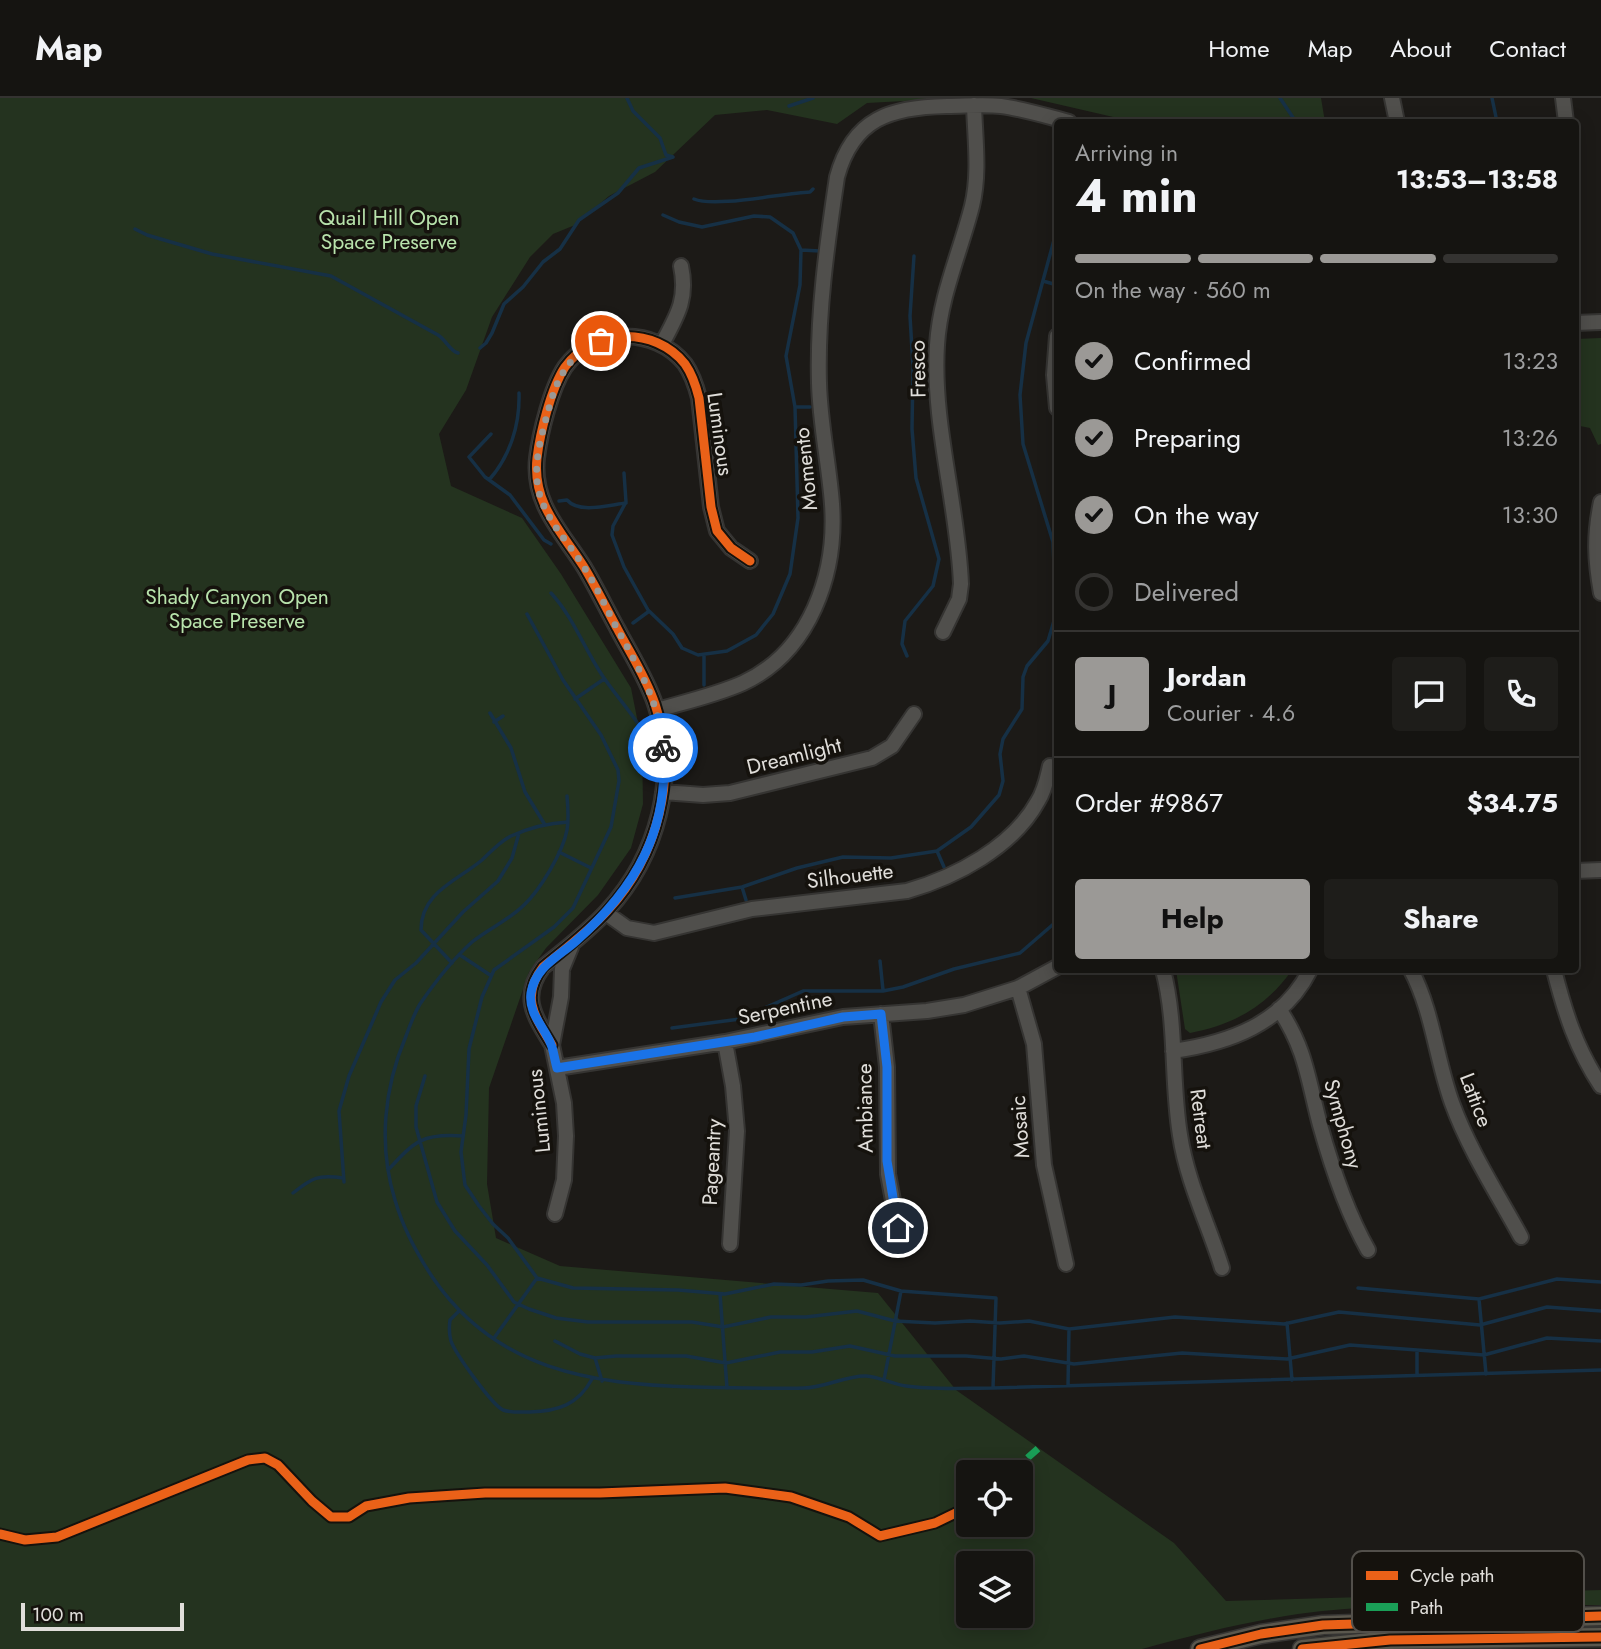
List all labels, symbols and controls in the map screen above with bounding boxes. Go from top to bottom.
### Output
text: Map [35,25,103,72]
text: Home [1208,31,1270,66]
text: Map [1308,31,1352,66]
text: About [1390,31,1451,66]
text: Contact [1489,31,1566,66]
text: Arriving in [1075,136,1178,170]
text: 13:53–13:58 [1396,160,1558,198]
text: 4 min [1075,163,1198,229]
park label: Quail Hill Open Space Preserve [318,203,460,257]
text: On the way · 560 m [1075,273,1271,307]
pin [571,311,631,371]
icon: bag [582,322,620,360]
street label: Fresco [902,340,934,398]
icon: check [1075,342,1113,380]
text: Confirmed [1134,342,1251,380]
text: 13:23 [1503,344,1558,378]
street label: Luminous [699,390,741,478]
icon: check [1075,419,1113,457]
text: Preparing [1134,419,1241,457]
text: 13:26 [1502,421,1558,455]
street label: Momento [787,426,825,512]
icon: check [1075,496,1113,534]
text: On the way [1134,496,1259,534]
text: 13:30 [1502,498,1558,532]
text: Delivered [1134,573,1239,611]
park label: Shady Canyon Open Space Preserve [145,582,329,636]
button: chat [1392,657,1466,731]
button: phone [1484,657,1558,731]
text: Jordan [1167,658,1247,696]
text: J [1108,675,1116,713]
text: Courier · 4.6 [1167,696,1295,730]
courier [628,713,698,783]
icon: bike [644,729,682,767]
street label: Dreamlight [743,730,845,782]
text: Order #9867 [1075,784,1223,822]
text: $34.75 [1467,784,1558,822]
street label: Silhouette [805,856,895,896]
button: Help [1075,879,1310,959]
button: Share [1324,879,1558,959]
street label: Serpentine [735,983,835,1033]
street label: Ambiance [849,1063,881,1153]
street label: Luminous [520,1068,558,1154]
street label: Lattice [1452,1069,1500,1132]
street label: Symphony [1316,1076,1370,1173]
street label: Retreat [1182,1087,1220,1151]
street label: Mosaic [1003,1095,1037,1159]
street label: Pageantry [695,1117,729,1206]
pin [868,1198,928,1258]
icon: home [879,1209,917,1247]
map controls [956,1460,1033,1628]
button: locate [956,1460,1033,1537]
button: layers [956,1551,1033,1628]
legend [1352,1551,1584,1632]
text: Cycle path [1410,1562,1495,1589]
text: Path [1410,1594,1444,1621]
scale bar [21,1600,184,1632]
text: 100 m [32,1601,84,1628]

